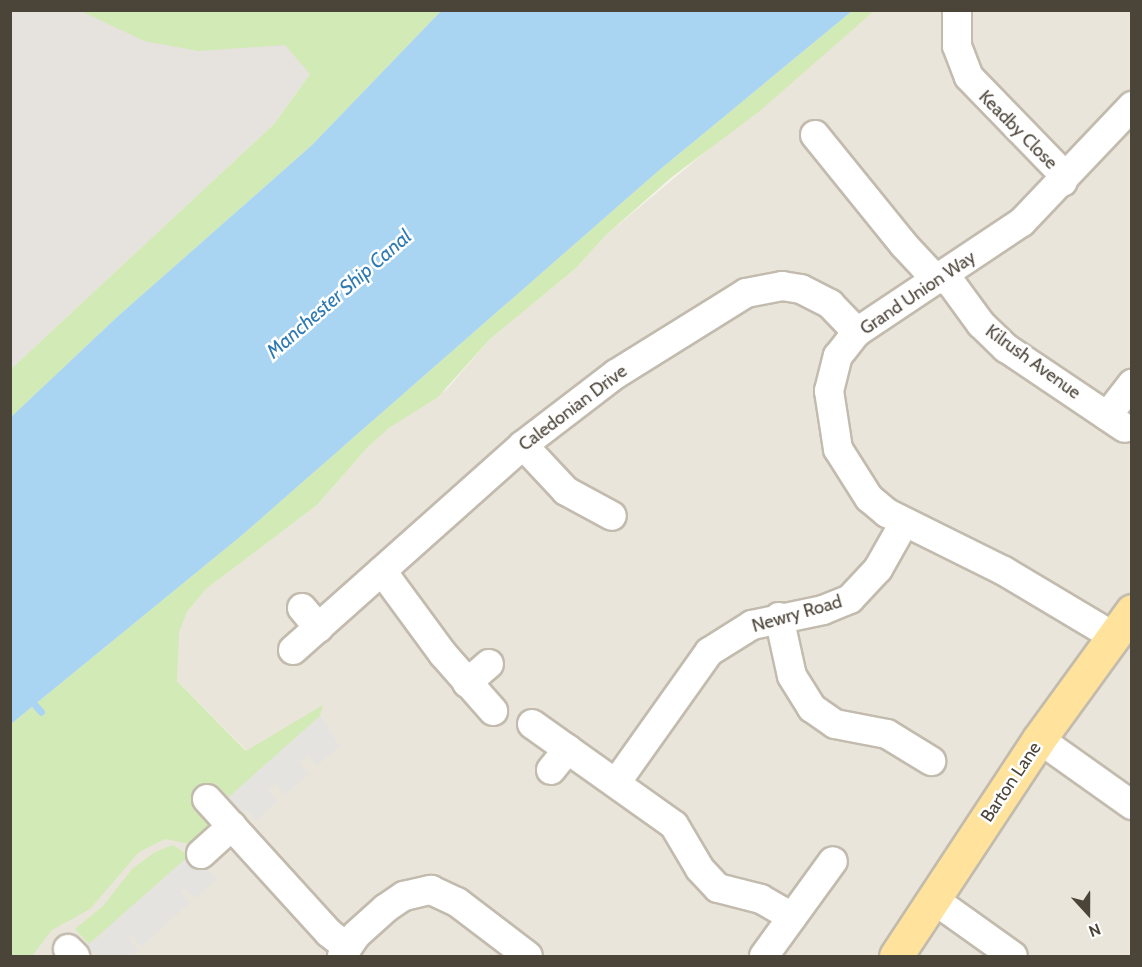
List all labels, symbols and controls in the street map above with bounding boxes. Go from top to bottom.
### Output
street label: Keadby Close [974,86,1062,174]
water label: Manchester Ship Canal [262,224,416,364]
street label: Grand Union Way [856,246,980,340]
street label: Kilrush Avenue [981,320,1085,404]
street label: Caledonian Drive [515,360,631,456]
street label: Newry Road [750,591,844,637]
street label: Barton Lane [976,738,1046,826]
north arrow [1058,883,1118,943]
text: N [1086,919,1103,941]

